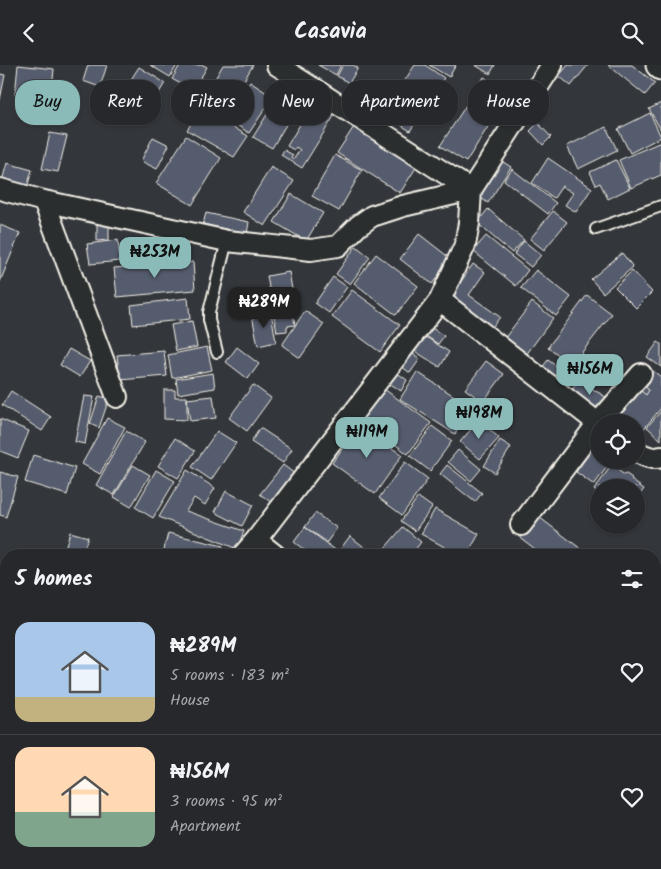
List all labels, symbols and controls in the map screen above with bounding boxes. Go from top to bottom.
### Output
text: Casavia [294,15,367,50]
icon: back [15,19,43,47]
icon: search [618,19,646,47]
chip: Buy [15,80,80,125]
chip: Rent [90,80,161,125]
chip: Filters [171,80,254,125]
chip: New [264,80,332,125]
chip: Apartment [342,80,458,125]
chip: House [468,80,549,125]
pin: ₦253M [120,237,190,279]
text: ₦253M [130,240,180,265]
pin: ₦289M [229,287,299,329]
text: ₦289M [239,290,289,315]
pin: ₦156M [555,353,625,396]
text: ₦156M [567,357,613,382]
pin: ₦198M [444,397,514,440]
text: ₦198M [456,401,502,426]
map controls [590,414,645,534]
button: locate [590,414,645,469]
pin: ₦119M [332,417,402,459]
text: ₦119M [346,420,388,445]
button: layers [590,479,645,534]
text: 5 homes [15,563,92,596]
icon: filters [618,565,646,593]
text: ₦289M [170,630,236,663]
icon: home [55,642,115,702]
icon: heart [618,658,646,686]
text: 5 rooms · 183 m² [170,663,289,688]
text: House [170,688,210,713]
text: ₦156M [170,756,229,789]
icon: home [55,767,115,827]
icon: heart [618,783,646,811]
text: 3 rooms · 95 m² [170,789,282,814]
text: Apartment [170,814,241,839]

